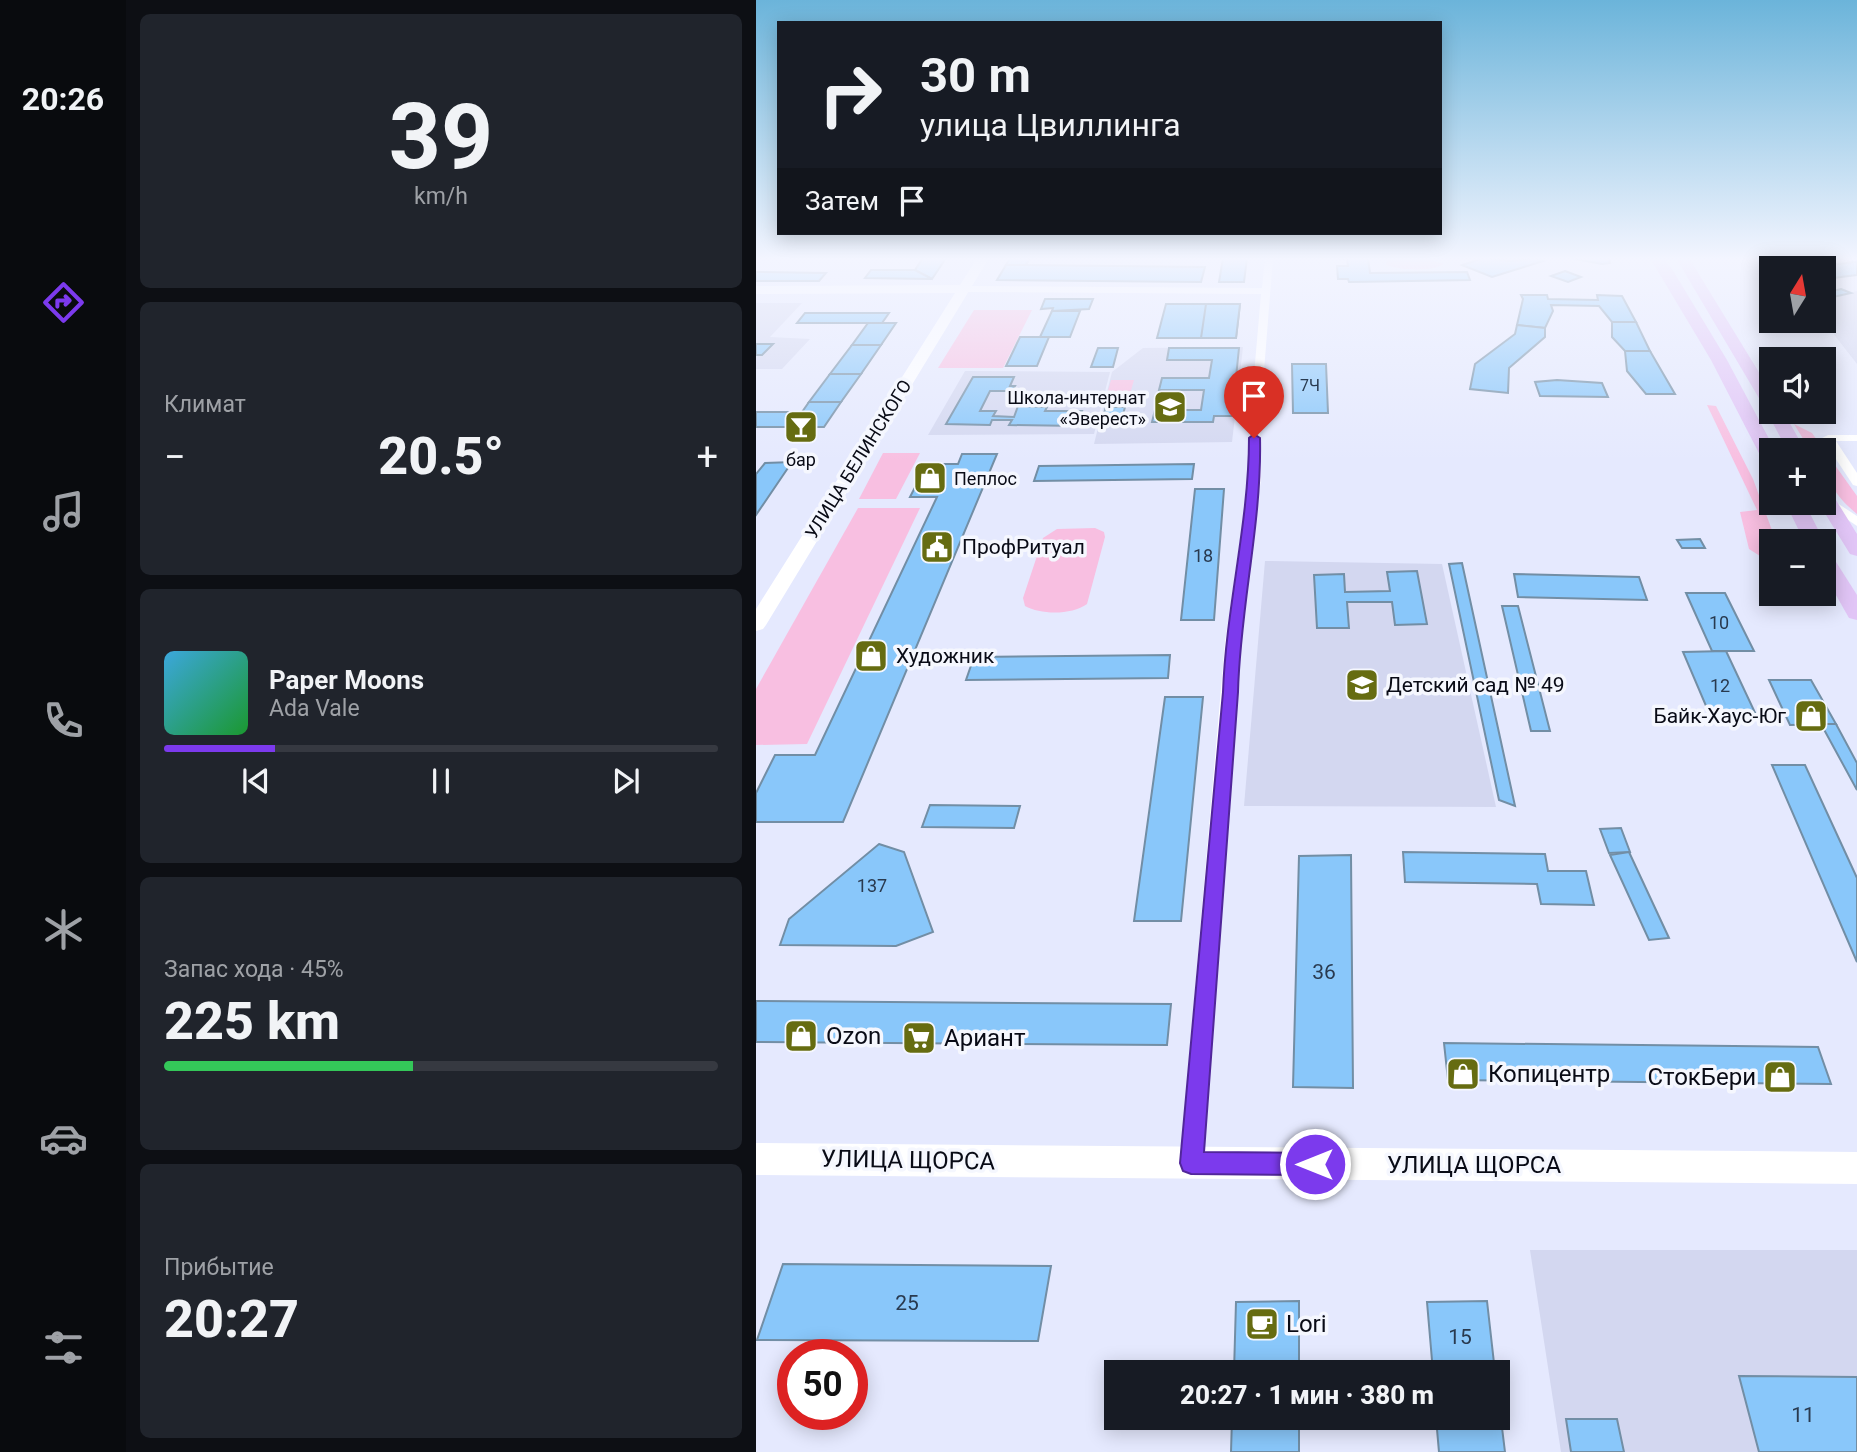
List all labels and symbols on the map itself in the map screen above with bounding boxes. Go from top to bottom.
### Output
north arrow [1759,256,1836,332]
pin [1224,366,1284,438]
street label: УЛИЦА БЕЛИНСКОГО [801,376,915,542]
house number: 7Ч [1300,376,1320,395]
place label: Школа-интернат «Эверест» [1007,387,1146,429]
school or university icon: Школа-интернат «Эверест» [1151,388,1189,426]
bar icon: бар [782,408,820,446]
place label: бар [786,449,816,470]
shop icon: Пеплос [911,459,949,497]
place label: Пеплос [954,468,1017,489]
public building icon: ПрофРитуал [918,528,956,566]
place label: ПрофРитуал [962,535,1085,559]
house number: 18 [1193,545,1213,566]
house number: 10 [1709,612,1729,633]
shop icon: Художник [852,637,890,675]
place label: Художник [896,644,995,668]
school or university icon: Детский сад № 49 [1343,666,1381,704]
place label: Детский сад № 49 [1386,673,1565,697]
house number: 12 [1710,675,1730,696]
shop icon: Байк-Хаус-Юг [1792,697,1830,735]
place label: Байк-Хаус-Юг [1653,704,1786,728]
house number: 137 [857,875,887,896]
house number: 36 [1312,960,1336,984]
shop icon: Ozon [782,1017,820,1055]
supermarket icon: Ариант [900,1019,938,1057]
place label: Ozon [826,1022,881,1050]
place label: Ариант [944,1024,1026,1052]
shop icon: Копицентр [1444,1055,1482,1093]
shop icon: СтокБери [1761,1058,1799,1096]
place label: Копицентр [1488,1060,1610,1088]
place label: СтокБери [1647,1063,1756,1091]
position arrow [1278,1127,1352,1201]
street label: УЛИЦА ЩОРСА [821,1144,996,1176]
street label: УЛИЦА ЩОРСА [1387,1151,1561,1179]
house number: 25 [895,1291,919,1315]
cafe icon: Lori [1243,1305,1281,1343]
place label: Lori [1286,1310,1327,1338]
house number: 15 [1448,1325,1472,1349]
speed limit sign: 50 [777,1339,868,1430]
house number: 11 [1791,1403,1815,1427]

